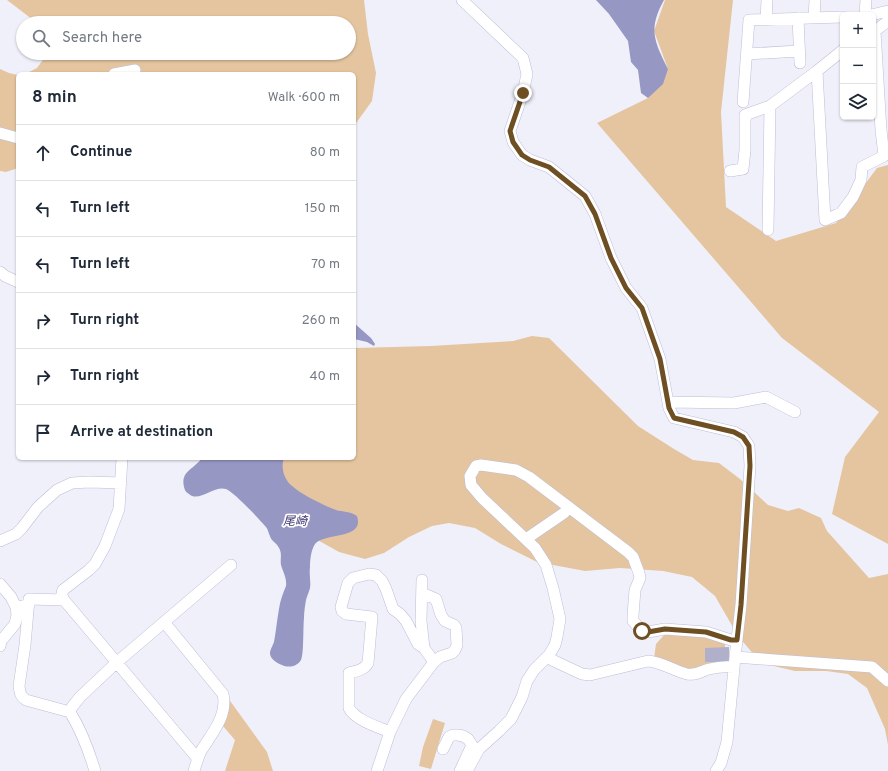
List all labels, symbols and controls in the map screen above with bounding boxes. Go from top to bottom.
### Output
map controls [840,12,876,120]
button: + [840,12,876,48]
search box [16,16,356,60]
icon: search [30,27,52,49]
text: Search here [62,29,142,48]
button: − [840,48,876,84]
route end [514,84,532,102]
button: layers [840,84,876,120]
text: 8 min [32,87,77,109]
text: Walk · 600 m [268,90,340,106]
icon: ahead [32,142,54,164]
text: Continue [70,143,132,162]
text: 80 m [310,145,340,161]
icon: left [32,198,54,220]
text: Turn left [70,199,130,218]
text: 150 m [305,201,340,217]
icon: left [32,254,54,276]
text: Turn left [70,255,130,274]
text: 70 m [311,257,340,273]
icon: right [32,310,54,332]
text: Turn right [70,311,139,330]
text: 260 m [302,313,340,329]
icon: right [32,366,54,388]
text: Turn right [70,367,139,386]
text: 40 m [310,369,340,385]
icon: arrive [32,422,54,444]
text: Arrive at destination [70,423,213,442]
water label: 尾崎 [283,514,309,530]
route start [633,622,651,640]

